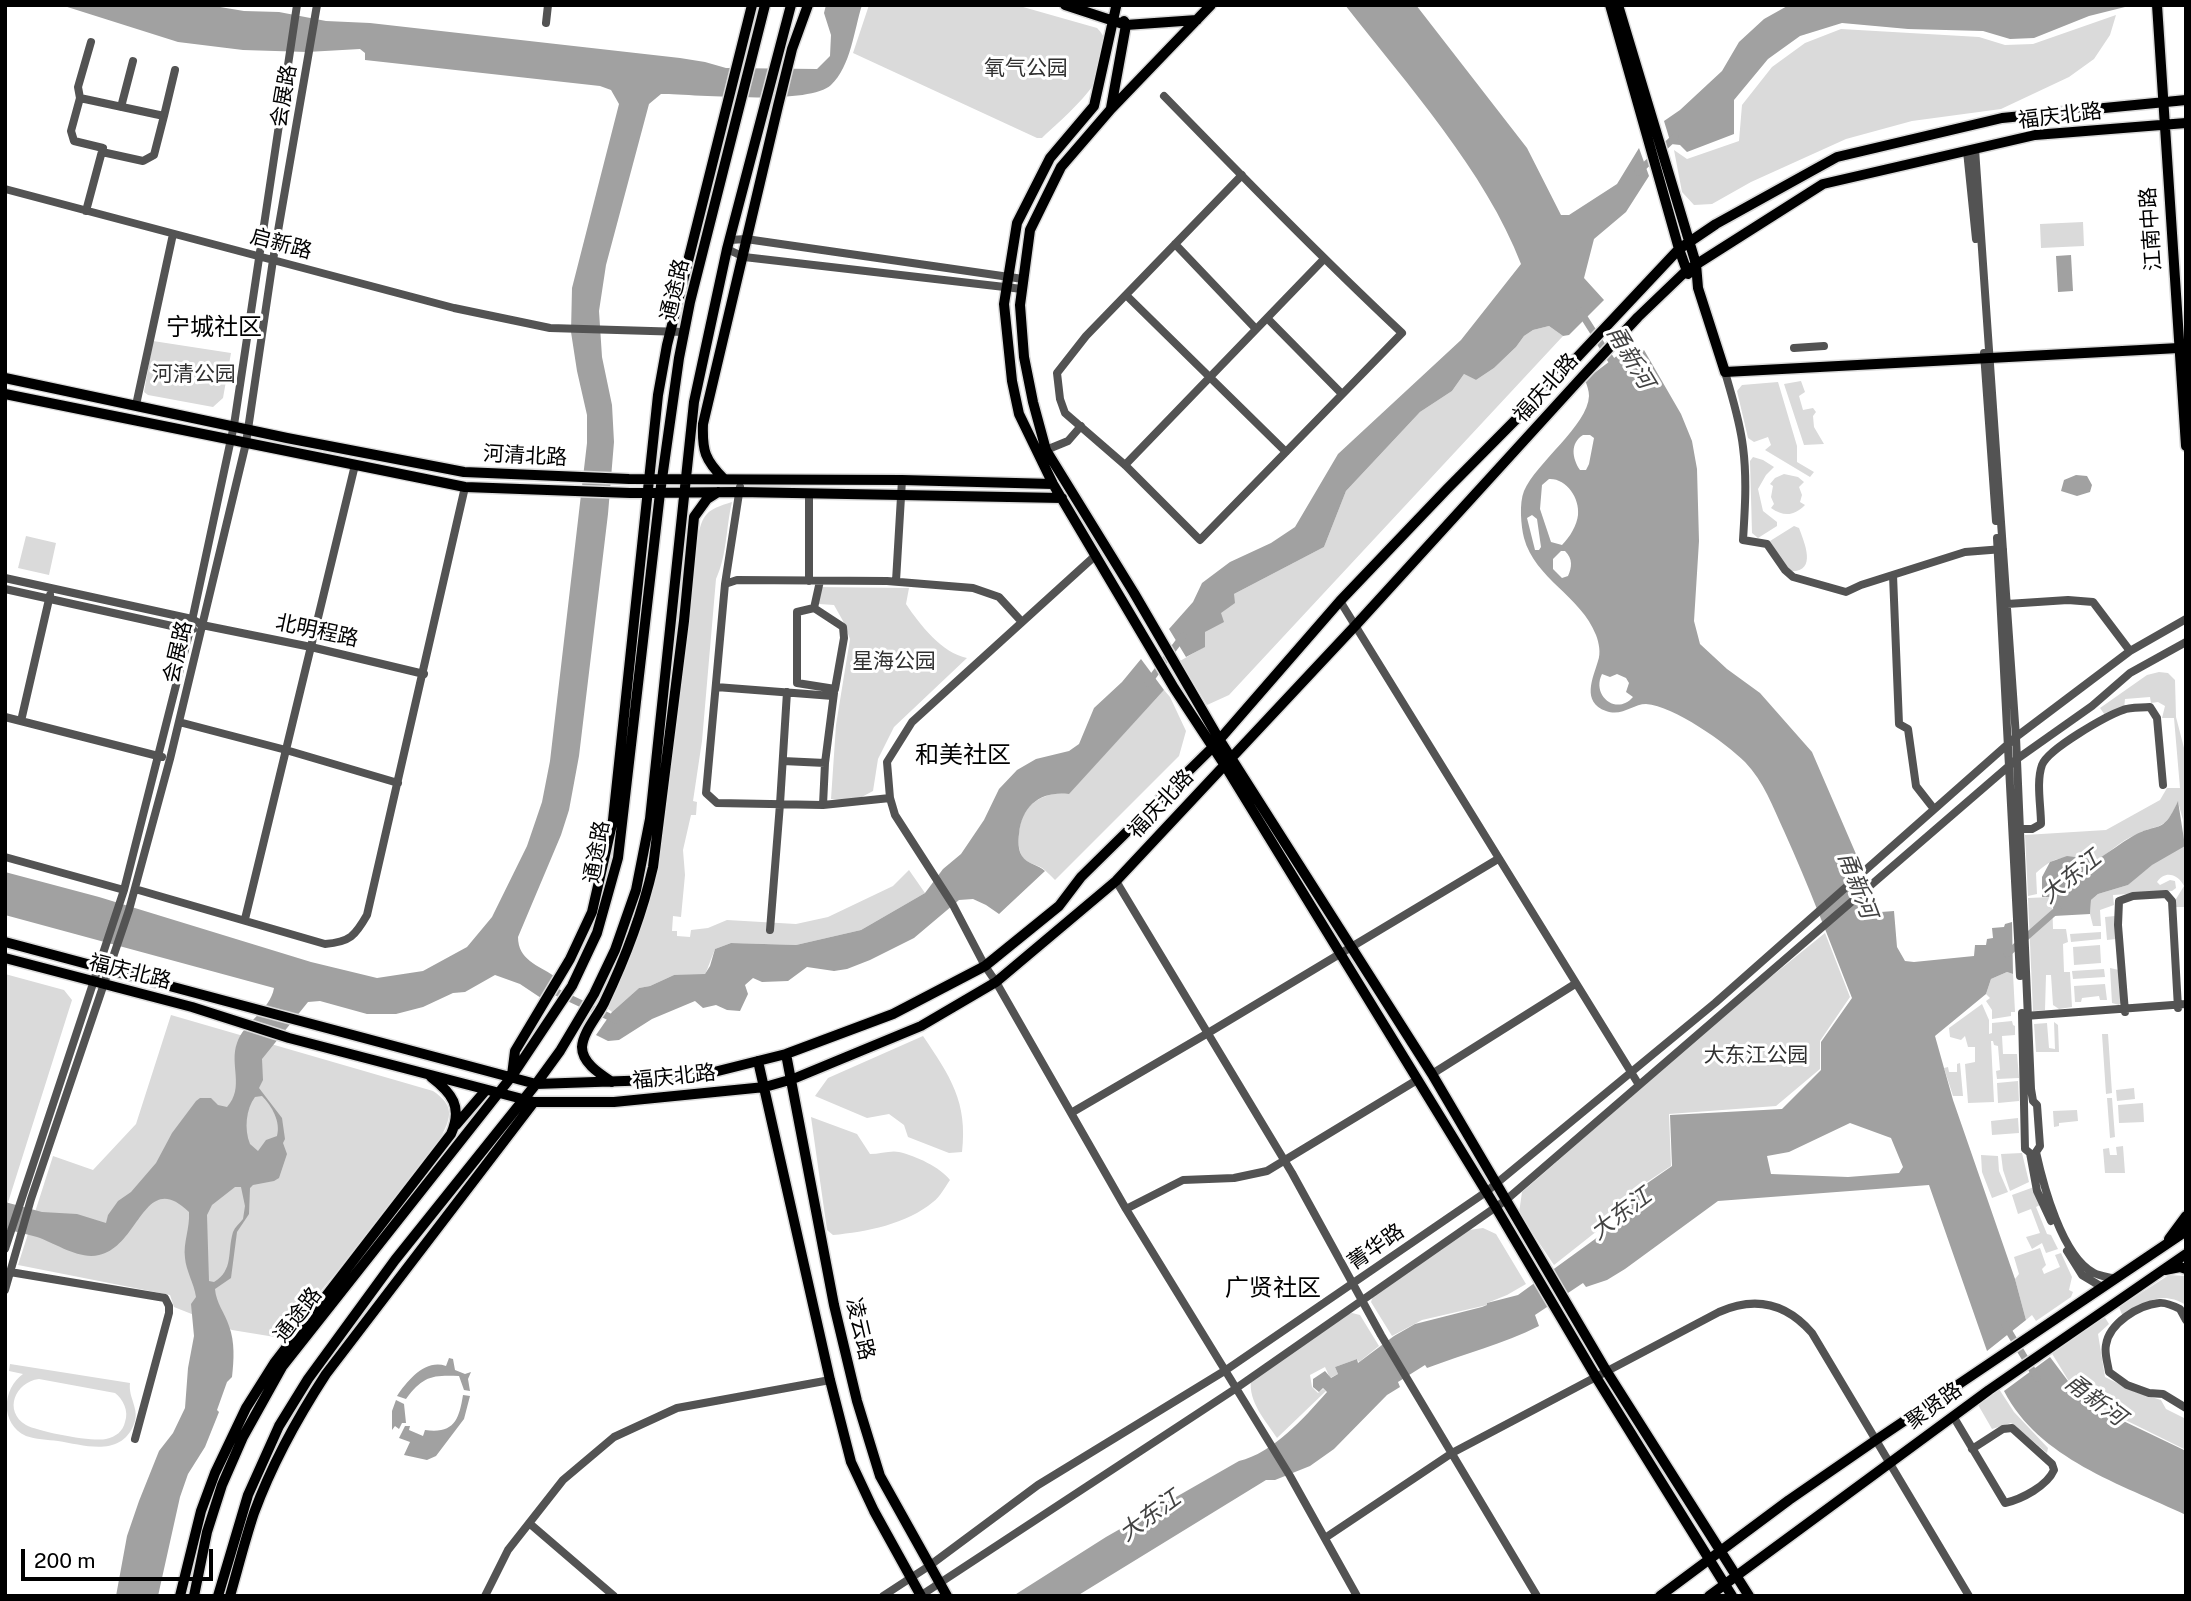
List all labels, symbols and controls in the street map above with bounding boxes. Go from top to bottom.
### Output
park label: 氧气公园 [984,56,1068,82]
street label: 会展路 [266,63,302,129]
street label: 福庆北路 [2017,98,2103,134]
street label: 江南中路 [2136,186,2166,272]
street label: 启新路 [247,224,315,264]
street label: 通途路 [656,256,694,324]
district label: 宁城社区 [166,314,262,342]
water label: 甬新河 [1600,320,1660,394]
street label: 福庆北路 [1509,348,1583,428]
park label: 河清公园 [152,362,236,388]
street label: 河清北路 [482,441,568,471]
street label: 北明程路 [273,610,361,652]
street label: 会展路 [159,618,197,686]
park label: 星海公园 [852,649,936,675]
district label: 和美社区 [915,742,1011,770]
street label: 福庆北路 [1123,765,1199,843]
street label: 通途路 [579,819,615,885]
water label: 大东江 [2036,845,2106,909]
water label: 甬新河 [1832,848,1882,922]
street label: 福庆北路 [86,950,174,994]
park label: 大东江公园 [1704,1043,1808,1069]
street label: 福庆北路 [631,1060,717,1094]
water label: 大东江 [1585,1182,1657,1246]
street label: 菁华路 [1343,1219,1409,1275]
district label: 广贤社区 [1225,1275,1321,1303]
street label: 通途路 [269,1282,327,1348]
street label: 凌云路 [841,1295,879,1363]
water label: 甬新河 [2059,1368,2131,1432]
street label: 聚贤路 [1901,1377,1967,1435]
water label: 大东江 [1114,1485,1186,1547]
scale bar [24,1534,217,1578]
text: 200 m [34,1548,95,1573]

